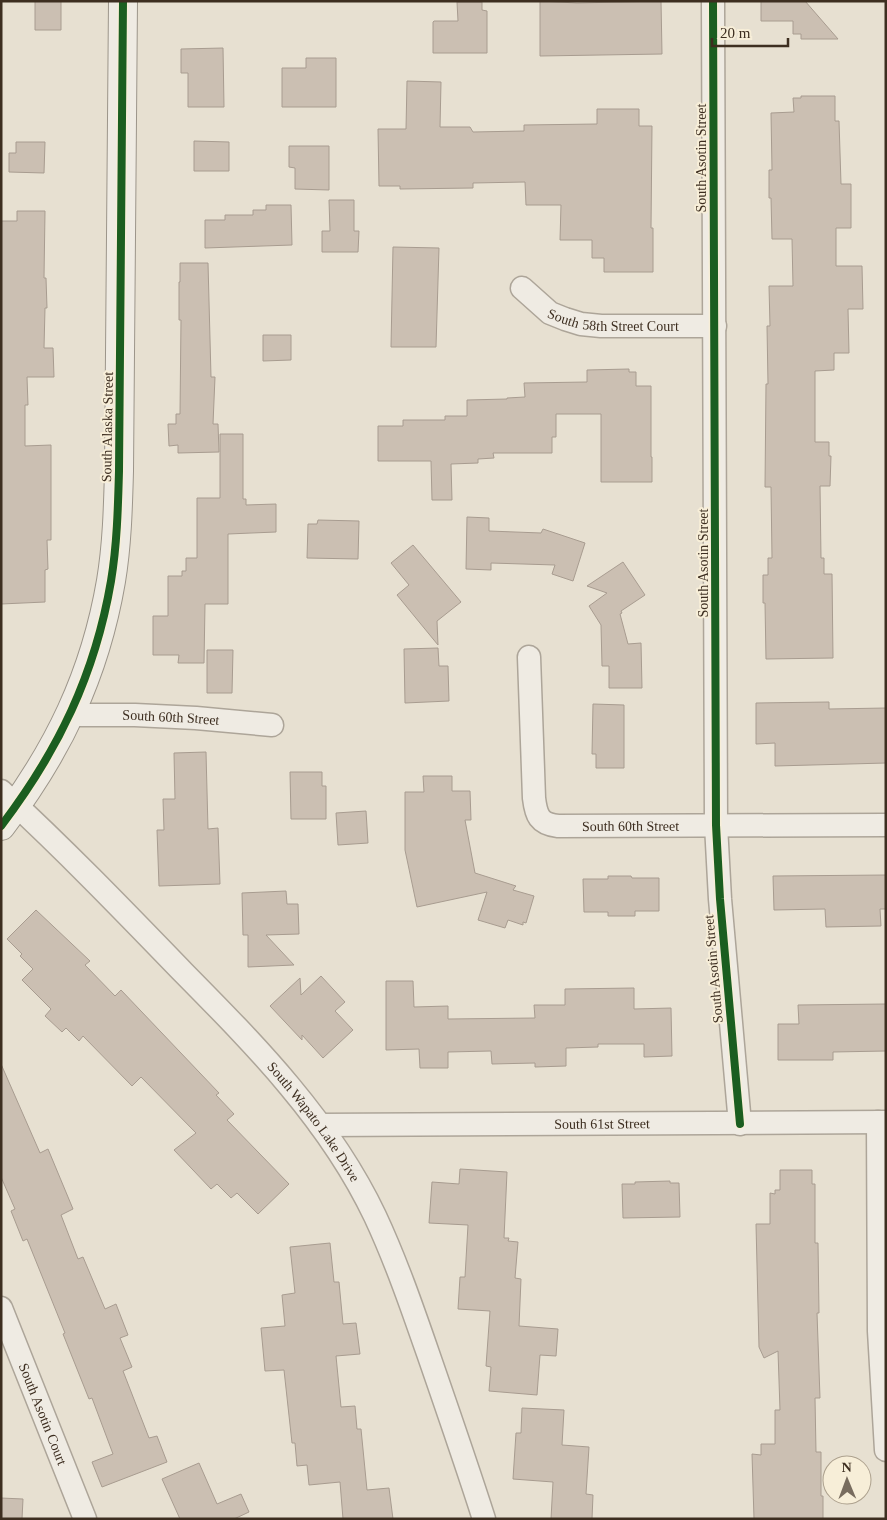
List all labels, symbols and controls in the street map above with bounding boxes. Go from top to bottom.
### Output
scale bar [712,15,788,47]
text: 20 m [720,25,751,41]
street label: South Asotin Street [694,103,709,212]
street label: South 58th Street Court [545,306,679,334]
street label: South Alaska Street [99,372,116,482]
street label: South Asotin Street [696,508,711,617]
street label: South 60th Street [122,708,220,728]
street label: South 60th Street [582,819,679,834]
street label: South Asotin Street [701,914,726,1024]
street label: South Wapato Lake Drive [264,1059,362,1185]
street label: South 61st Street [554,1116,650,1132]
street label: South Asotin Court [16,1361,70,1467]
north arrow [822,1455,872,1505]
text: N [842,1460,852,1475]

